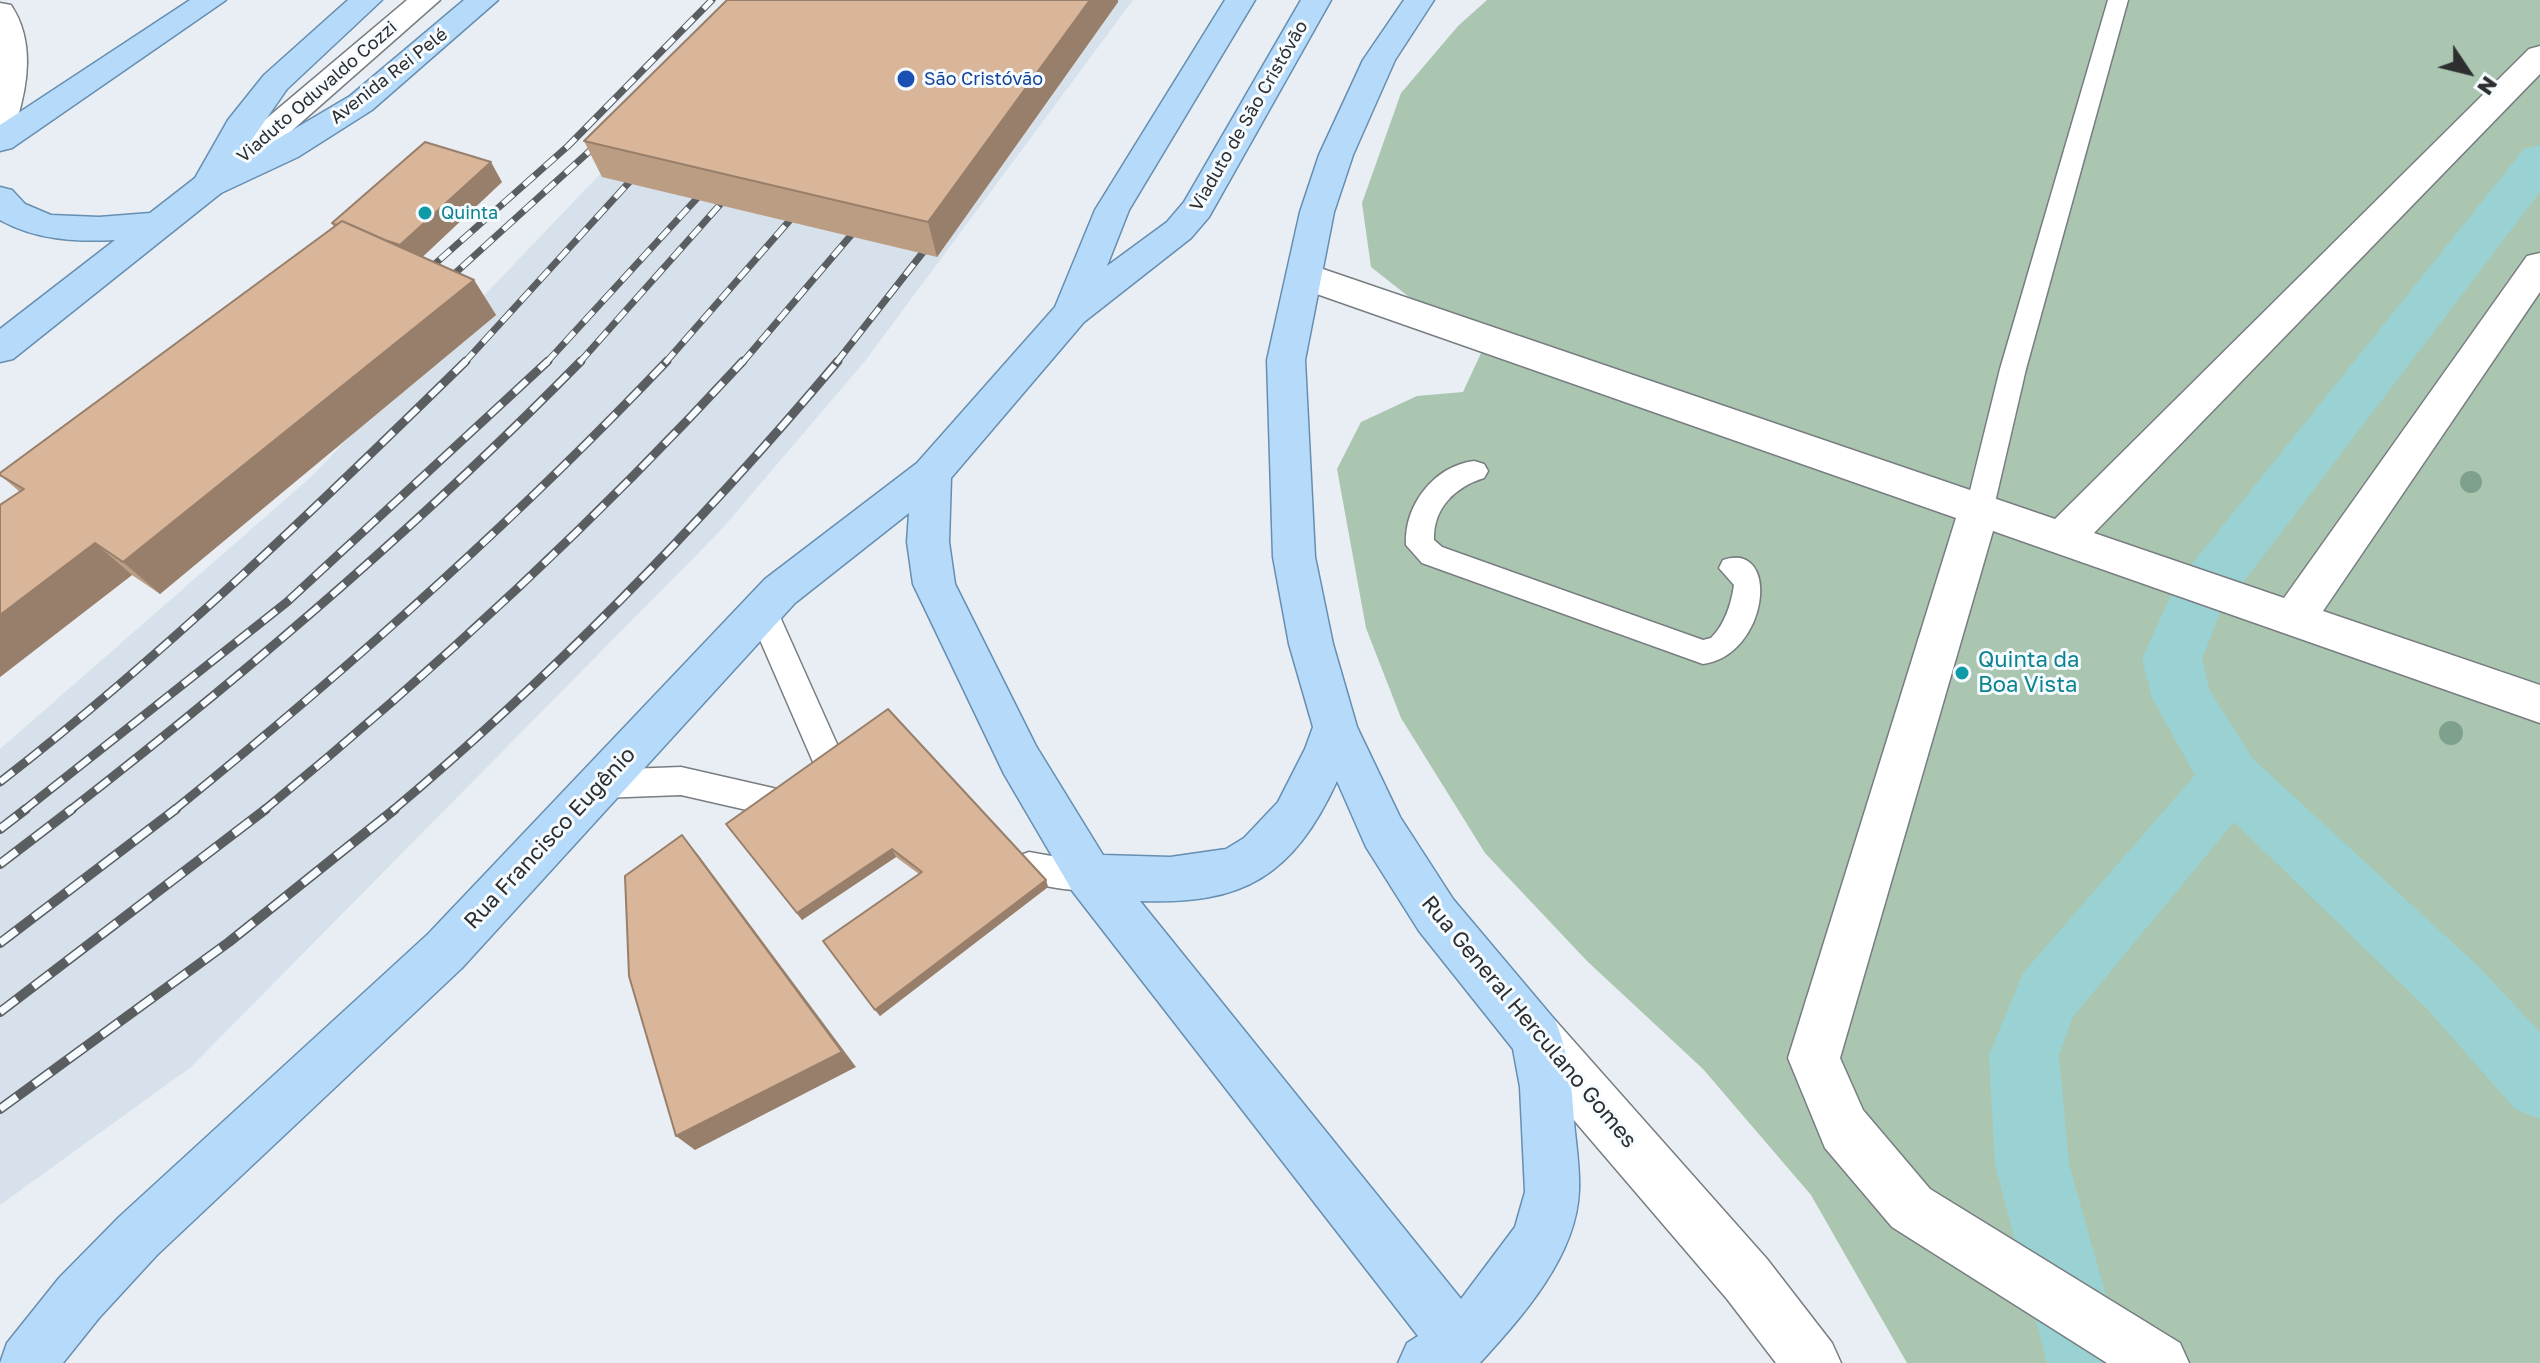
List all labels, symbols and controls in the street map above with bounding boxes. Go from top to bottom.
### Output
street label: Viaduto Oduvaldo Cozzi [233,17,401,167]
street label: Viaduto de São Cristóvão [1186,17,1312,215]
street label: Avenida Rei Pelé [326,24,452,128]
north arrow [2428,32,2508,112]
marker: São Cristóvão [895,68,917,90]
place label: São Cristóvão [924,68,1043,90]
text: N [2472,71,2504,101]
place label: Quinta [441,202,498,224]
marker: Quinta [416,204,434,222]
place label: Quinta da Boa Vista [1978,647,2079,698]
marker: Quinta da Boa Vista [1953,664,1971,682]
street label: Rua Francisco Eugênio [459,742,641,934]
street label: Rua General Herculano Gomes [1416,891,1642,1153]

